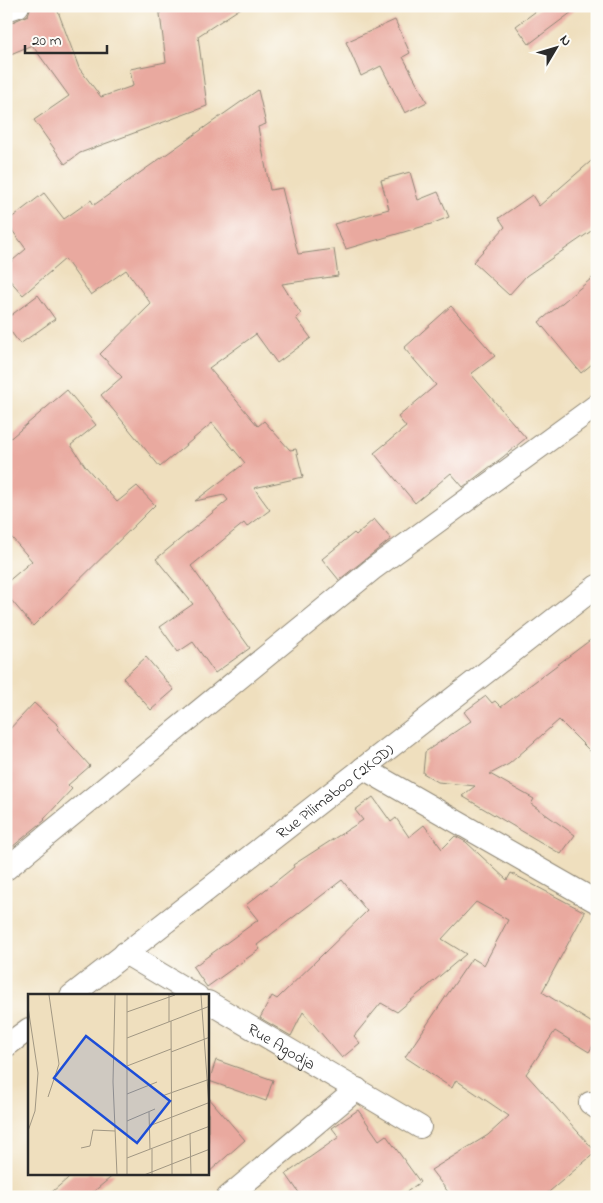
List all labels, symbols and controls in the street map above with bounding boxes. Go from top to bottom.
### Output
scale bar [25,22,108,54]
north arrow [530,22,580,72]
text: 20 m [32,30,62,52]
text: N [554,31,576,51]
street label: Rue Pilimaboo (2KOD) [272,739,400,846]
inset map [28,994,209,1176]
street label: Rue Agodja [242,1018,320,1077]

